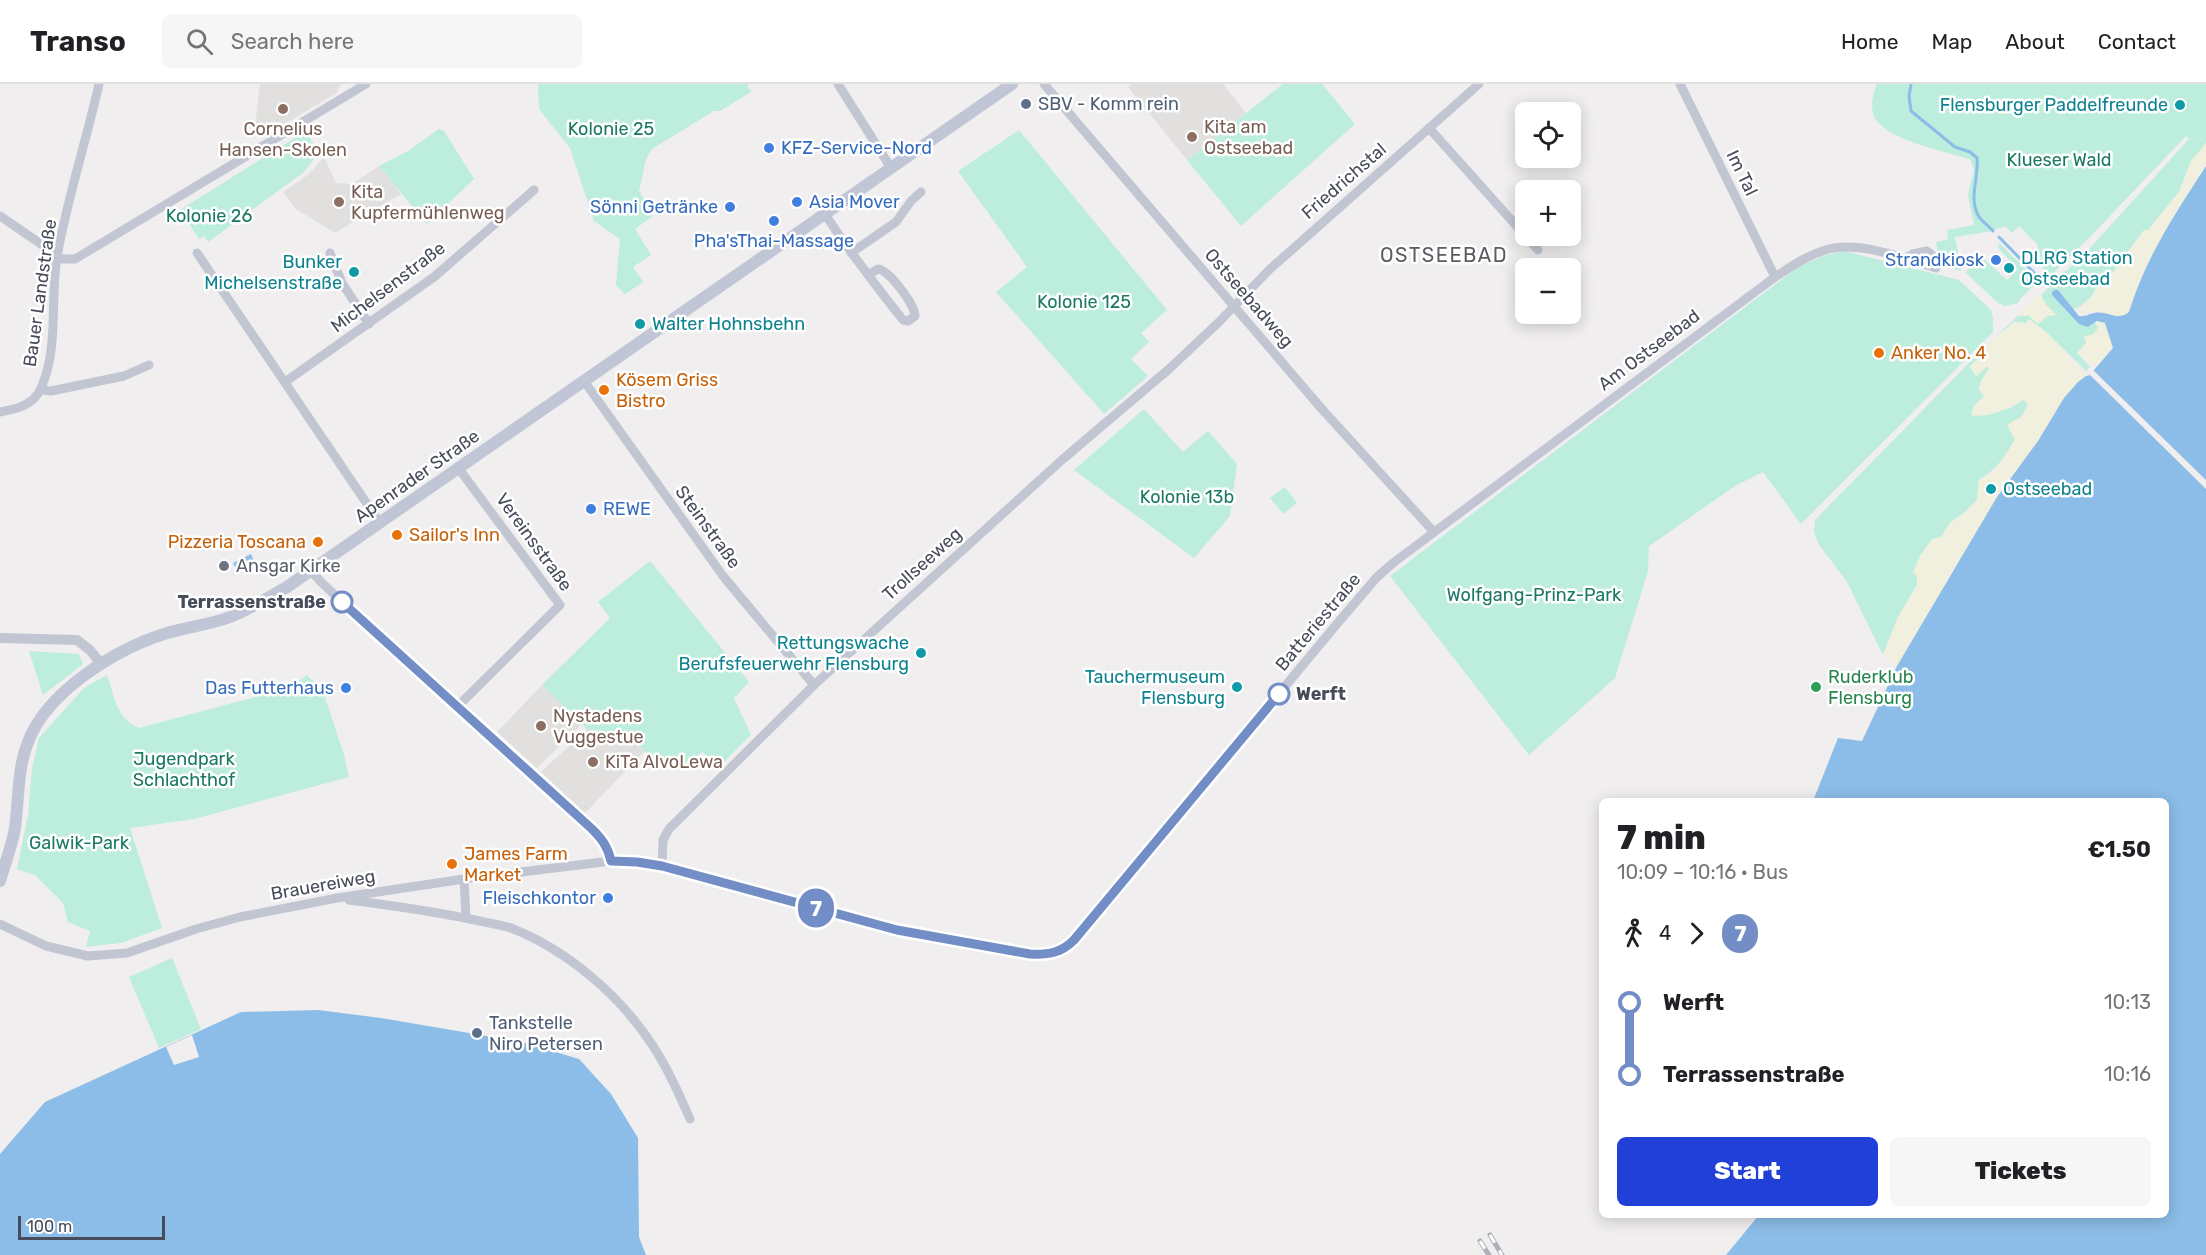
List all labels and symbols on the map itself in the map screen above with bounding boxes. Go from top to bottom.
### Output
place label: SBV - Komm rein [1038,93,1179,115]
place label: Flensburger Paddelfreunde [1940,94,2168,116]
marker: SBV - Komm rein [1019,97,1033,111]
marker: Flensburger Paddelfreunde [2173,98,2187,112]
marker: Cornelius Hansen-Skolen [276,102,290,116]
place label: Kita am Ostseebad [1204,116,1293,159]
place label: Cornelius Hansen-Skolen [219,118,347,161]
park label: Kolonie 25 [568,118,654,140]
marker: Kita am Ostseebad [1185,130,1199,144]
place label: KFZ-Service-Nord [781,137,932,159]
street label: Friedrichstal [1297,138,1391,224]
marker: KFZ-Service-Nord [762,141,776,155]
street label: Im Tal [1722,147,1762,199]
park label: Klueser Wald [2007,149,2111,171]
place label: Kita Kupfermühlenweg [351,181,505,224]
place label: Asia Mover [809,191,900,213]
marker: Kita Kupfermühlenweg [332,195,346,209]
marker: Asia Mover [790,195,804,209]
place label: Sönni Getränke [590,196,718,218]
marker: Sönni Getränke [723,200,737,214]
park label: Kolonie 26 [166,205,252,227]
marker: Pha'sThai-Massage [767,214,781,228]
street label: Bauer Landstraße [19,218,61,368]
place label: Pha'sThai-Massage [694,230,854,252]
street label: Michelsenstraße [326,237,450,337]
district label: OSTSEEBAD [1380,243,1508,267]
street label: Ostseebadweg [1200,244,1298,352]
place label: DLRG Station Ostseebad [2021,247,2133,290]
place label: Strandkiosk [1885,249,1985,271]
place label: Bunker Michelsenstraße [204,251,342,294]
marker: Strandkiosk [1989,253,2003,267]
marker: DLRG Station Ostseebad [2002,261,2016,275]
marker: Bunker Michelsenstraße [347,265,361,279]
park label: Kolonie 125 [1037,291,1131,313]
street label: Am Ostseebad [1594,305,1704,395]
place label: Walter Hohnsbehn [652,313,805,335]
marker: Walter Hohnsbehn [633,317,647,331]
place label: Anker No. 4 [1891,342,1987,364]
marker: Anker No. 4 [1872,346,1886,360]
place label: Kösem Griss Bistro [616,369,718,412]
marker: Kösem Griss Bistro [597,383,611,397]
street label: Apenrader Straße [350,425,484,527]
place label: Ostseebad [2003,478,2092,500]
street label: Steinstraße [671,481,745,573]
marker: Ostseebad [1984,482,1998,496]
park label: Kolonie 13b [1140,486,1234,508]
street label: Vereinsstraße [491,489,577,595]
place label: REWE [603,498,651,520]
marker: REWE [584,502,598,516]
street label: Trollseeweg [878,523,966,605]
place label: Sailor's Inn [409,524,500,546]
marker: Sailor's Inn [390,528,404,542]
place label: Pizzeria Toscana [168,531,306,553]
marker: Pizzeria Toscana [311,535,325,549]
place label: Ansgar Kirke [236,555,341,577]
marker: Ansgar Kirke [217,559,231,573]
street label: Batteriestraße [1271,569,1365,675]
park label: Wolfgang-Prinz-Park [1447,584,1622,606]
place label: Terrassenstraße [177,591,326,613]
marker: Terrassenstraße [331,591,353,613]
place label: Rettungswache Berufsfeuerwehr Flensburg [678,632,909,675]
marker: Rettungswache Berufsfeuerwehr Flensburg [914,646,928,660]
place label: Tauchermuseum Flensburg [1085,666,1225,709]
place label: Ruderklub Flensburg [1828,666,1913,709]
place label: Das Futterhaus [205,677,334,699]
marker: Tauchermuseum Flensburg [1230,680,1244,694]
marker: Ruderklub Flensburg [1809,680,1823,694]
marker: Das Futterhaus [339,681,353,695]
marker: Werft [1268,683,1290,705]
place label: Werft [1296,683,1346,705]
place label: Nystadens Vuggestue [553,705,644,748]
marker: Nystadens Vuggestue [534,719,548,733]
park label: Jugendpark Schlachthof [133,748,235,791]
place label: KiTa AlvoLewa [605,751,723,773]
marker: KiTa AlvoLewa [586,755,600,769]
park label: Galwik-Park [29,832,130,854]
place label: James Farm Market [464,843,568,886]
marker: James Farm Market [445,857,459,871]
street label: Brauereiweg [269,865,377,905]
place label: Fleischkontor [482,887,596,909]
line badge: 7 [796,888,836,928]
marker: Fleischkontor [601,891,615,905]
place label: Tankstelle Niro Petersen [489,1012,603,1055]
marker: Tankstelle Niro Petersen [470,1026,484,1040]
scale bar [18,1213,165,1240]

